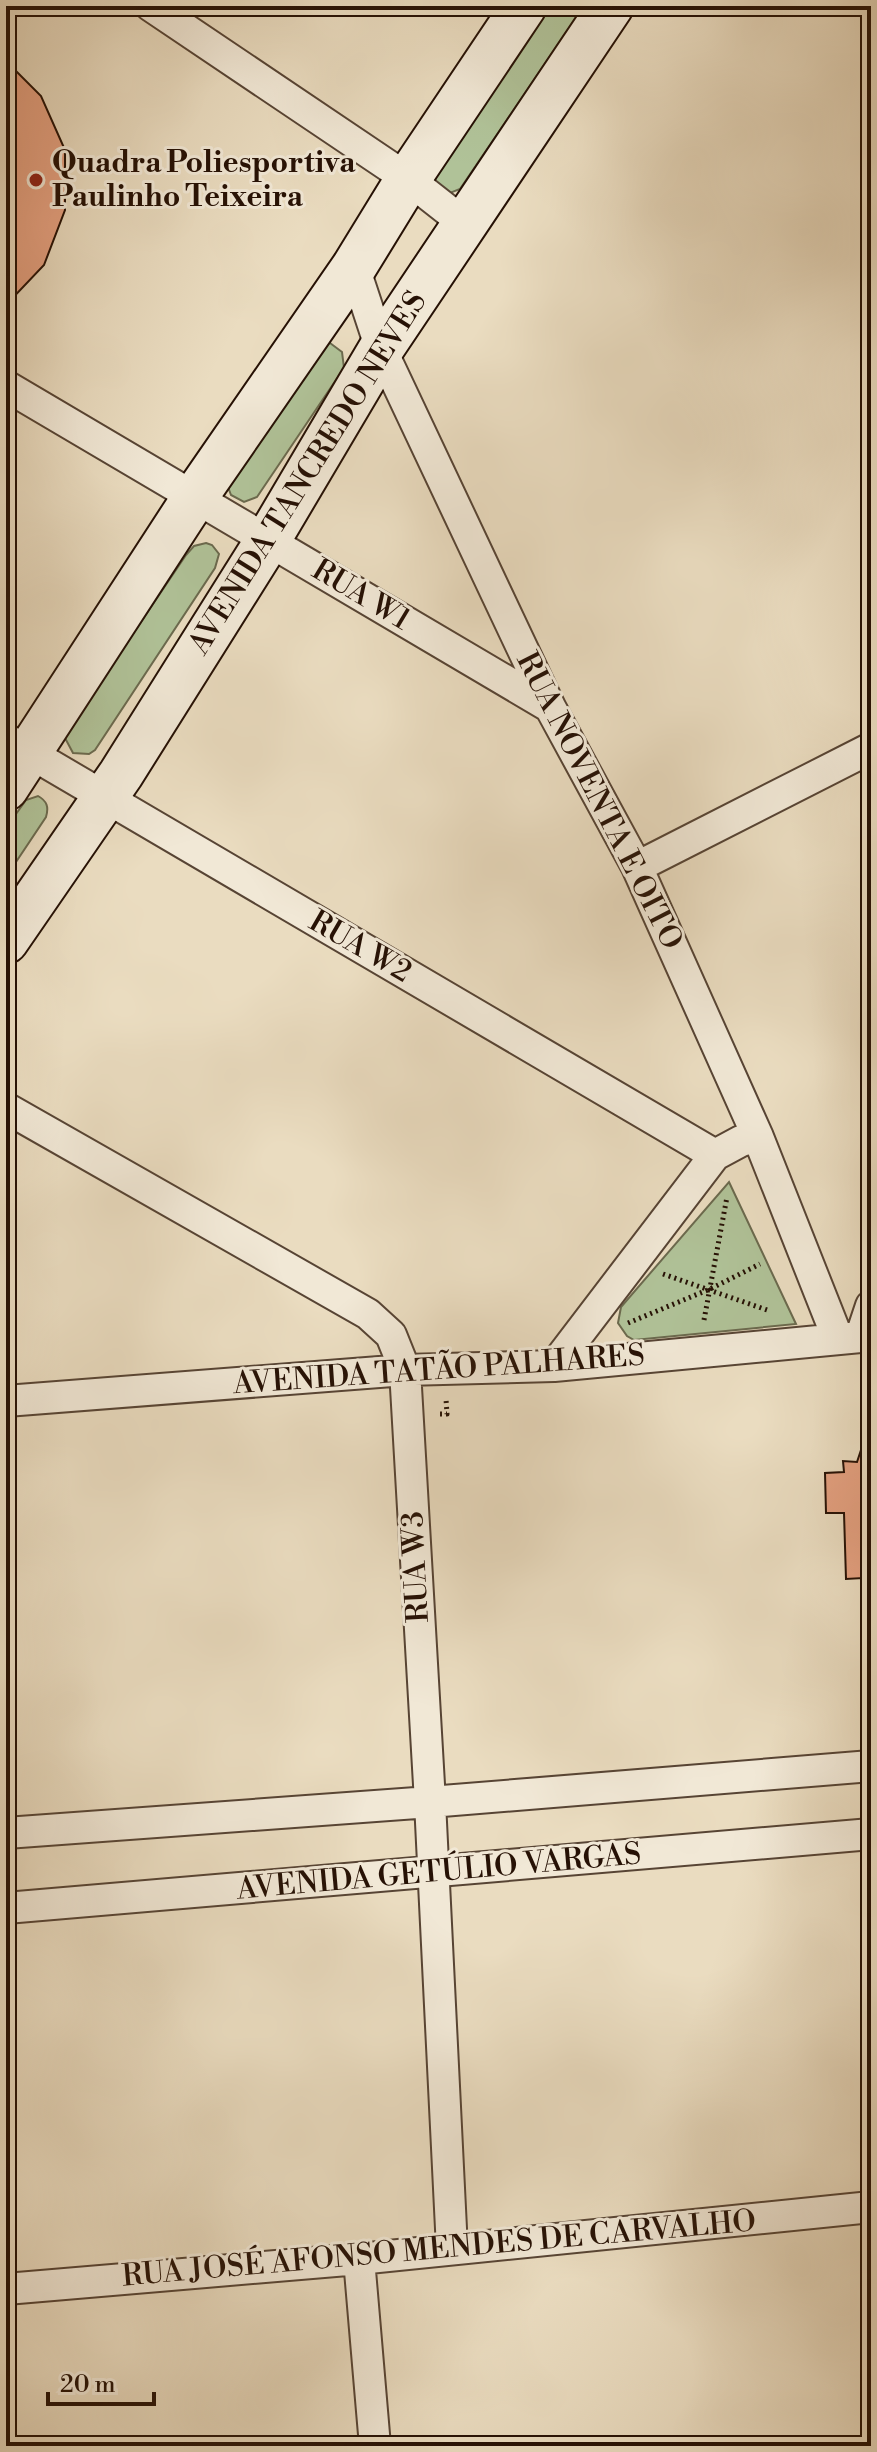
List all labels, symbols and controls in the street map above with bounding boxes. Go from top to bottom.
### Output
place label: Quadra Poliesportiva Paulinho Teixeira [52,144,356,216]
marker: Quadra Poliesportiva Paulinho Teixeira [27,171,45,189]
street label: AVENIDA TANCREDO NEVES [180,285,436,662]
street label: RUA W1 [305,551,417,639]
street label: RUA NOVENTA E OITO [507,646,691,956]
street label: RUA W2 [302,903,418,991]
street label: AVENIDA TATÃO PALHARES [231,1335,646,1403]
street label: RUA W3 [394,1510,438,1624]
street label: AVENIDA GETÚLIO VARGAS [234,1833,643,1909]
street label: RUA JOSÉ AFONSO MENDES DE CARVALHO [120,2200,758,2296]
scale bar [48,2356,154,2406]
text: 20 m [60,2370,116,2400]

